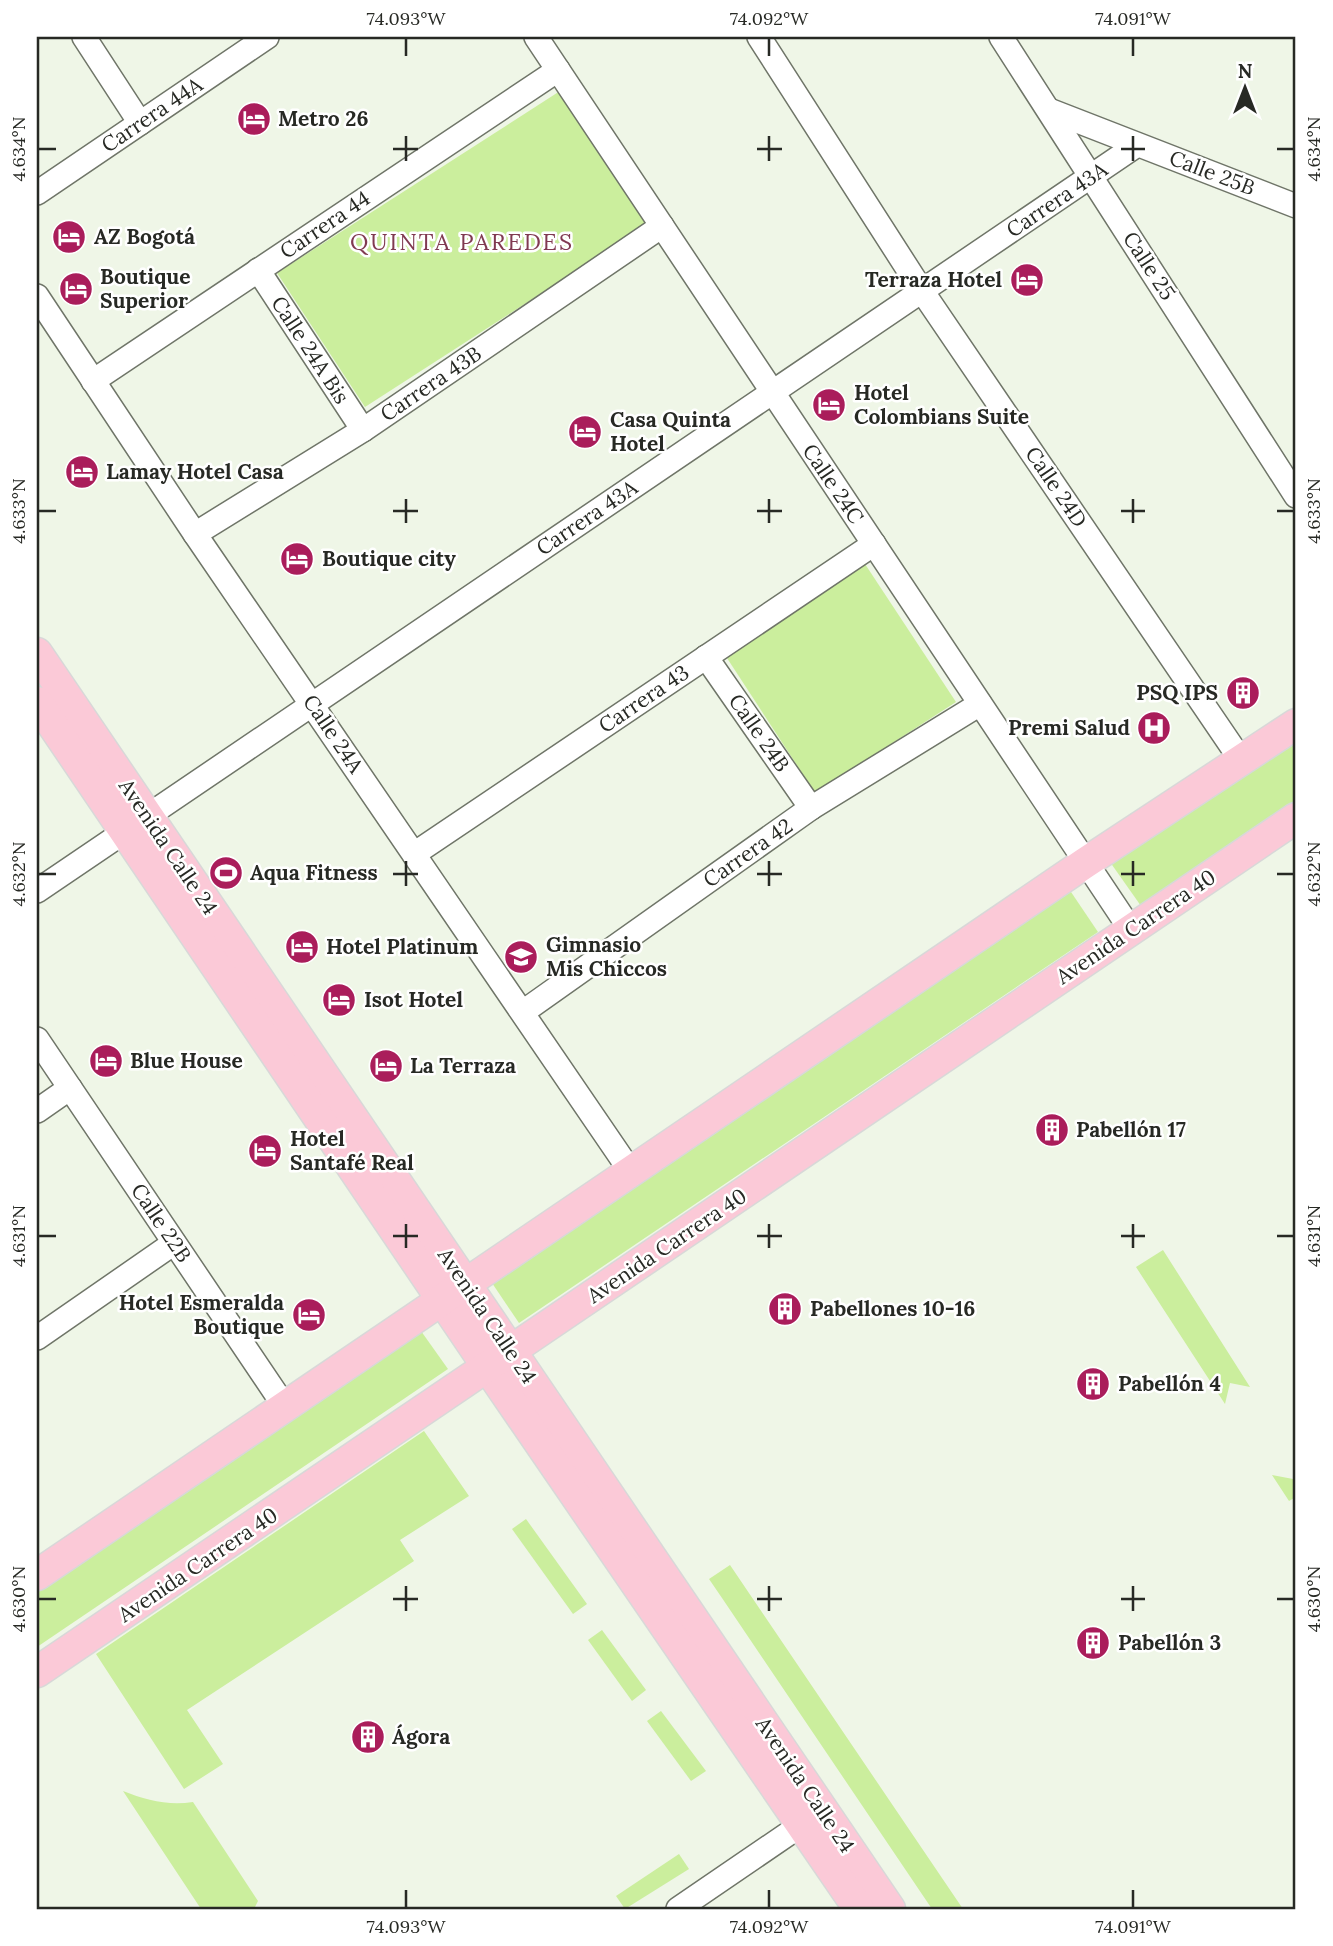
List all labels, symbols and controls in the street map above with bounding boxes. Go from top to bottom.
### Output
text: 74.093°W [367,7,446,30]
text: 74.092°W [730,7,809,30]
text: 74.091°W [1095,7,1172,30]
north arrow [1210,52,1280,122]
text: N [1238,59,1253,83]
street label: Carrera 44A [96,70,208,158]
hotel icon: Metro 26 [235,100,273,138]
place label: Metro 26 [278,105,369,132]
text: 4.634°N [7,117,30,181]
text: 4.634°N [1302,117,1325,181]
street label: Calle 25B [1165,144,1259,201]
street label: Carrera 43A [1001,155,1113,243]
street label: Carrera 44 [274,185,375,265]
hotel icon: AZ Bogotá [50,218,88,256]
place label: AZ Bogotá [94,223,195,250]
street label: Calle 25 [1117,226,1182,305]
district label: QUINTA PAREDES [350,227,574,256]
hotel icon: Terraza Hotel [1008,261,1046,299]
place label: Boutique Superior [100,263,191,314]
place label: Terraza Hotel [865,266,1002,293]
hotel icon: Boutique Superior [57,270,95,308]
street label: Calle 24A Bis [266,291,355,409]
street label: Carrera 43B [375,340,487,427]
place label: Hotel Colombians Suite [854,379,1029,430]
hotel icon: Hotel Colombians Suite [810,386,848,424]
place label: Casa Quinta Hotel [610,406,731,457]
hotel icon: Casa Quinta Hotel [566,413,604,451]
street label: Calle 24C [797,439,870,529]
street label: Calle 24D [1020,441,1093,532]
hotel icon: Lamay Hotel Casa [63,453,101,491]
place label: Lamay Hotel Casa [106,458,284,485]
street label: Carrera 43A [531,473,643,561]
text: 4.633°N [7,478,30,544]
text: 4.633°N [1302,478,1325,544]
hotel icon: Boutique city [278,540,316,578]
place label: Boutique city [322,545,456,572]
street label: Carrera 43 [593,659,694,739]
building icon: PSQ IPS [1224,674,1262,712]
place label: PSQ IPS [1136,679,1218,706]
street label: Calle 24B [723,688,796,777]
street label: Calle 24A [297,689,370,779]
hospital icon: Premi Salud [1135,709,1173,747]
place label: Premi Salud [1008,714,1130,741]
street label: Avenida Calle 24 [112,773,224,920]
street label: Carrera 42 [698,812,798,893]
text: 4.632°N [7,841,30,907]
text: 4.632°N [1302,841,1325,907]
sports icon: Aqua Fitness [207,854,245,892]
place label: Aqua Fitness [250,859,378,886]
street label: Avenida Carrera 40 [1050,863,1221,991]
hotel icon: Hotel Platinum [283,928,321,966]
place label: Gimnasio Mis Chiccos [546,931,667,982]
place label: Hotel Platinum [326,933,478,960]
school or university icon: Gimnasio Mis Chiccos [502,938,540,976]
hotel icon: Isot Hotel [320,981,358,1019]
place label: Isot Hotel [364,986,463,1013]
hotel icon: Blue House [87,1042,125,1080]
place label: Blue House [130,1047,243,1074]
hotel icon: La Terraza [367,1047,405,1085]
place label: La Terraza [410,1052,516,1079]
building icon: Pabellón 17 [1033,1111,1071,1149]
place label: Pabellón 17 [1076,1116,1186,1143]
place label: Hotel Santafé Real [290,1125,414,1176]
hotel icon: Hotel Santafé Real [246,1132,284,1170]
street label: Calle 22B [125,1178,198,1267]
street label: Avenida Carrera 40 [581,1182,752,1310]
text: 4.631°N [7,1205,30,1267]
text: 4.631°N [1302,1205,1325,1267]
street label: Avenida Calle 24 [431,1242,543,1389]
place label: Hotel Esmeralda Boutique [119,1289,284,1340]
building icon: Pabellones 10-16 [766,1290,804,1328]
place label: Pabellones 10-16 [810,1295,975,1322]
hotel icon: Hotel Esmeralda Boutique [290,1296,328,1334]
building icon: Pabellón 4 [1074,1365,1112,1403]
place label: Pabellón 4 [1118,1370,1221,1397]
street label: Avenida Carrera 40 [112,1501,283,1629]
text: 4.630°N [7,1566,30,1632]
text: 4.630°N [1302,1566,1325,1632]
building icon: Pabellón 3 [1074,1624,1112,1662]
place label: Pabellón 3 [1118,1629,1221,1656]
street label: Avenida Calle 24 [749,1711,861,1858]
building icon: Ágora [349,1718,387,1756]
place label: Ágora [392,1723,450,1750]
text: 74.093°W [367,1915,446,1938]
text: 74.092°W [730,1915,809,1938]
text: 74.091°W [1095,1915,1172,1938]

